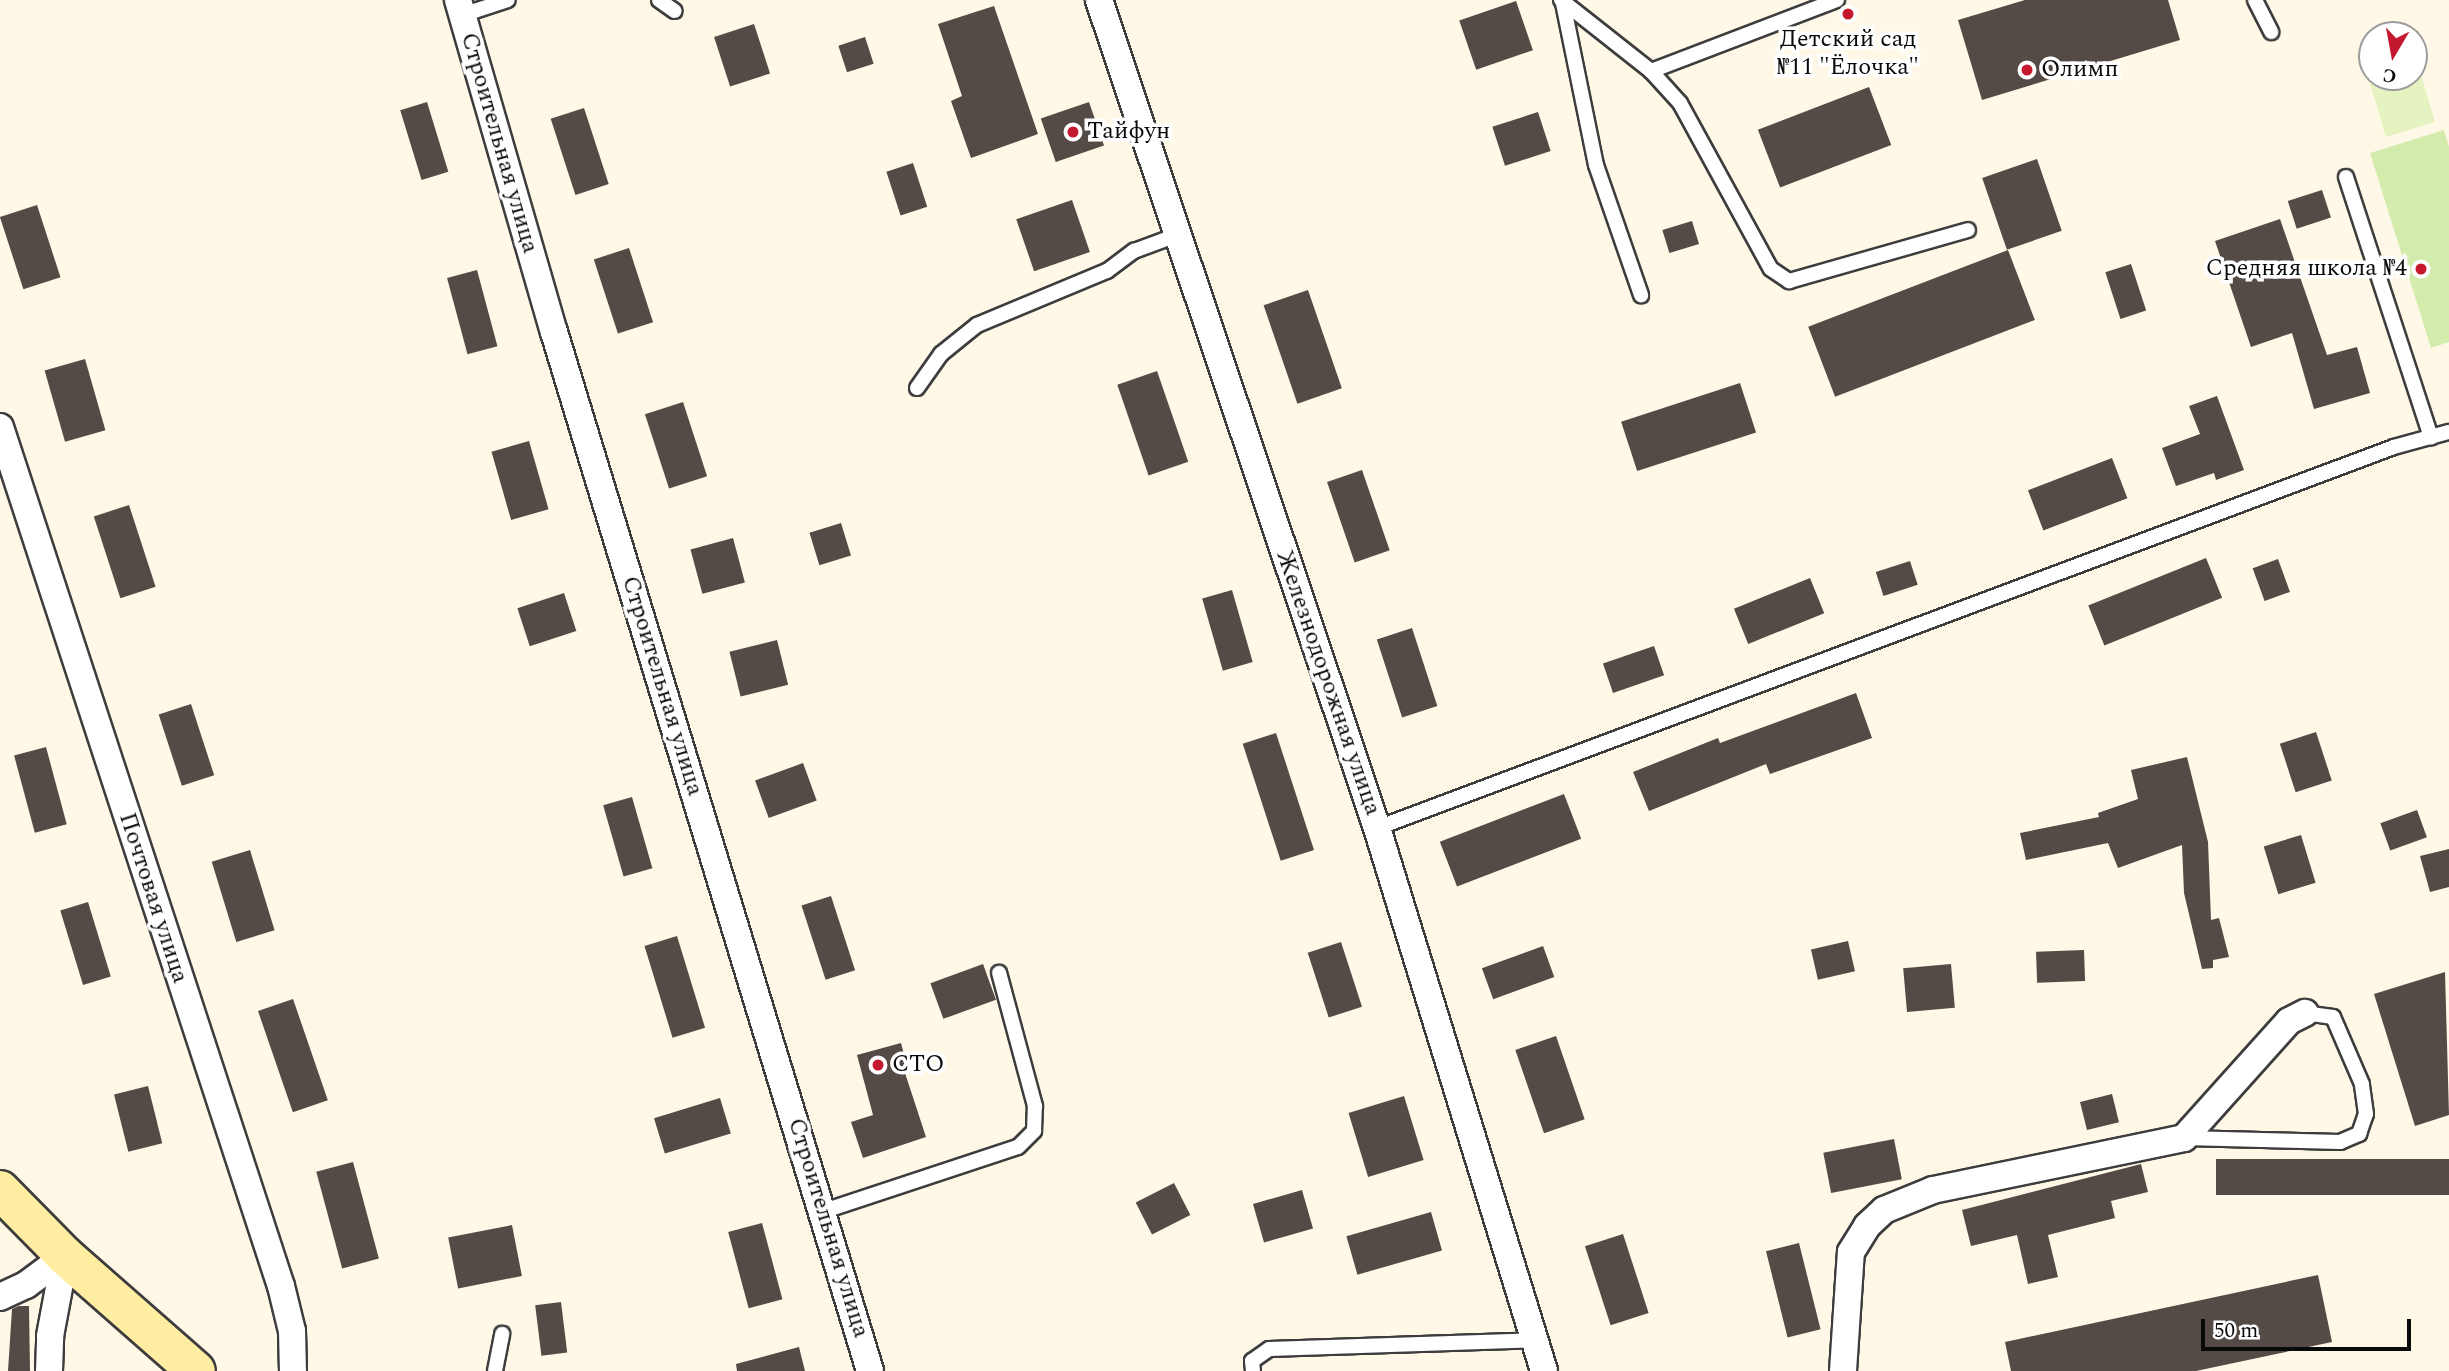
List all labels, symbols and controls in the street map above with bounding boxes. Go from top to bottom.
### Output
marker: Детский сад №11 "Ёлочка" [1840,6,1856,22]
north arrow [2358,21,2428,91]
place label: Детский сад №11 "Ёлочка" [1777,26,1919,82]
street label: Строительная улица [454,29,544,257]
place label: Олимп [2041,56,2118,84]
text: С [2380,60,2399,91]
marker: Олимп [2019,62,2035,78]
place label: Тайфун [1087,118,1170,146]
marker: Тайфун [1065,124,1081,140]
place label: Средняя школа №4 [2206,255,2407,283]
marker: Средняя школа №4 [2413,261,2429,277]
street label: Железнодорожная улица [1269,547,1387,819]
street label: Строительная улица [615,573,709,799]
street label: Почтовая улица [112,809,194,987]
place label: СТО [892,1051,944,1079]
marker: СТО [870,1057,886,1073]
street label: Строительная улица [781,1115,875,1341]
scale bar [2204,1304,2414,1348]
text: 50 m [2214,1315,2258,1347]

